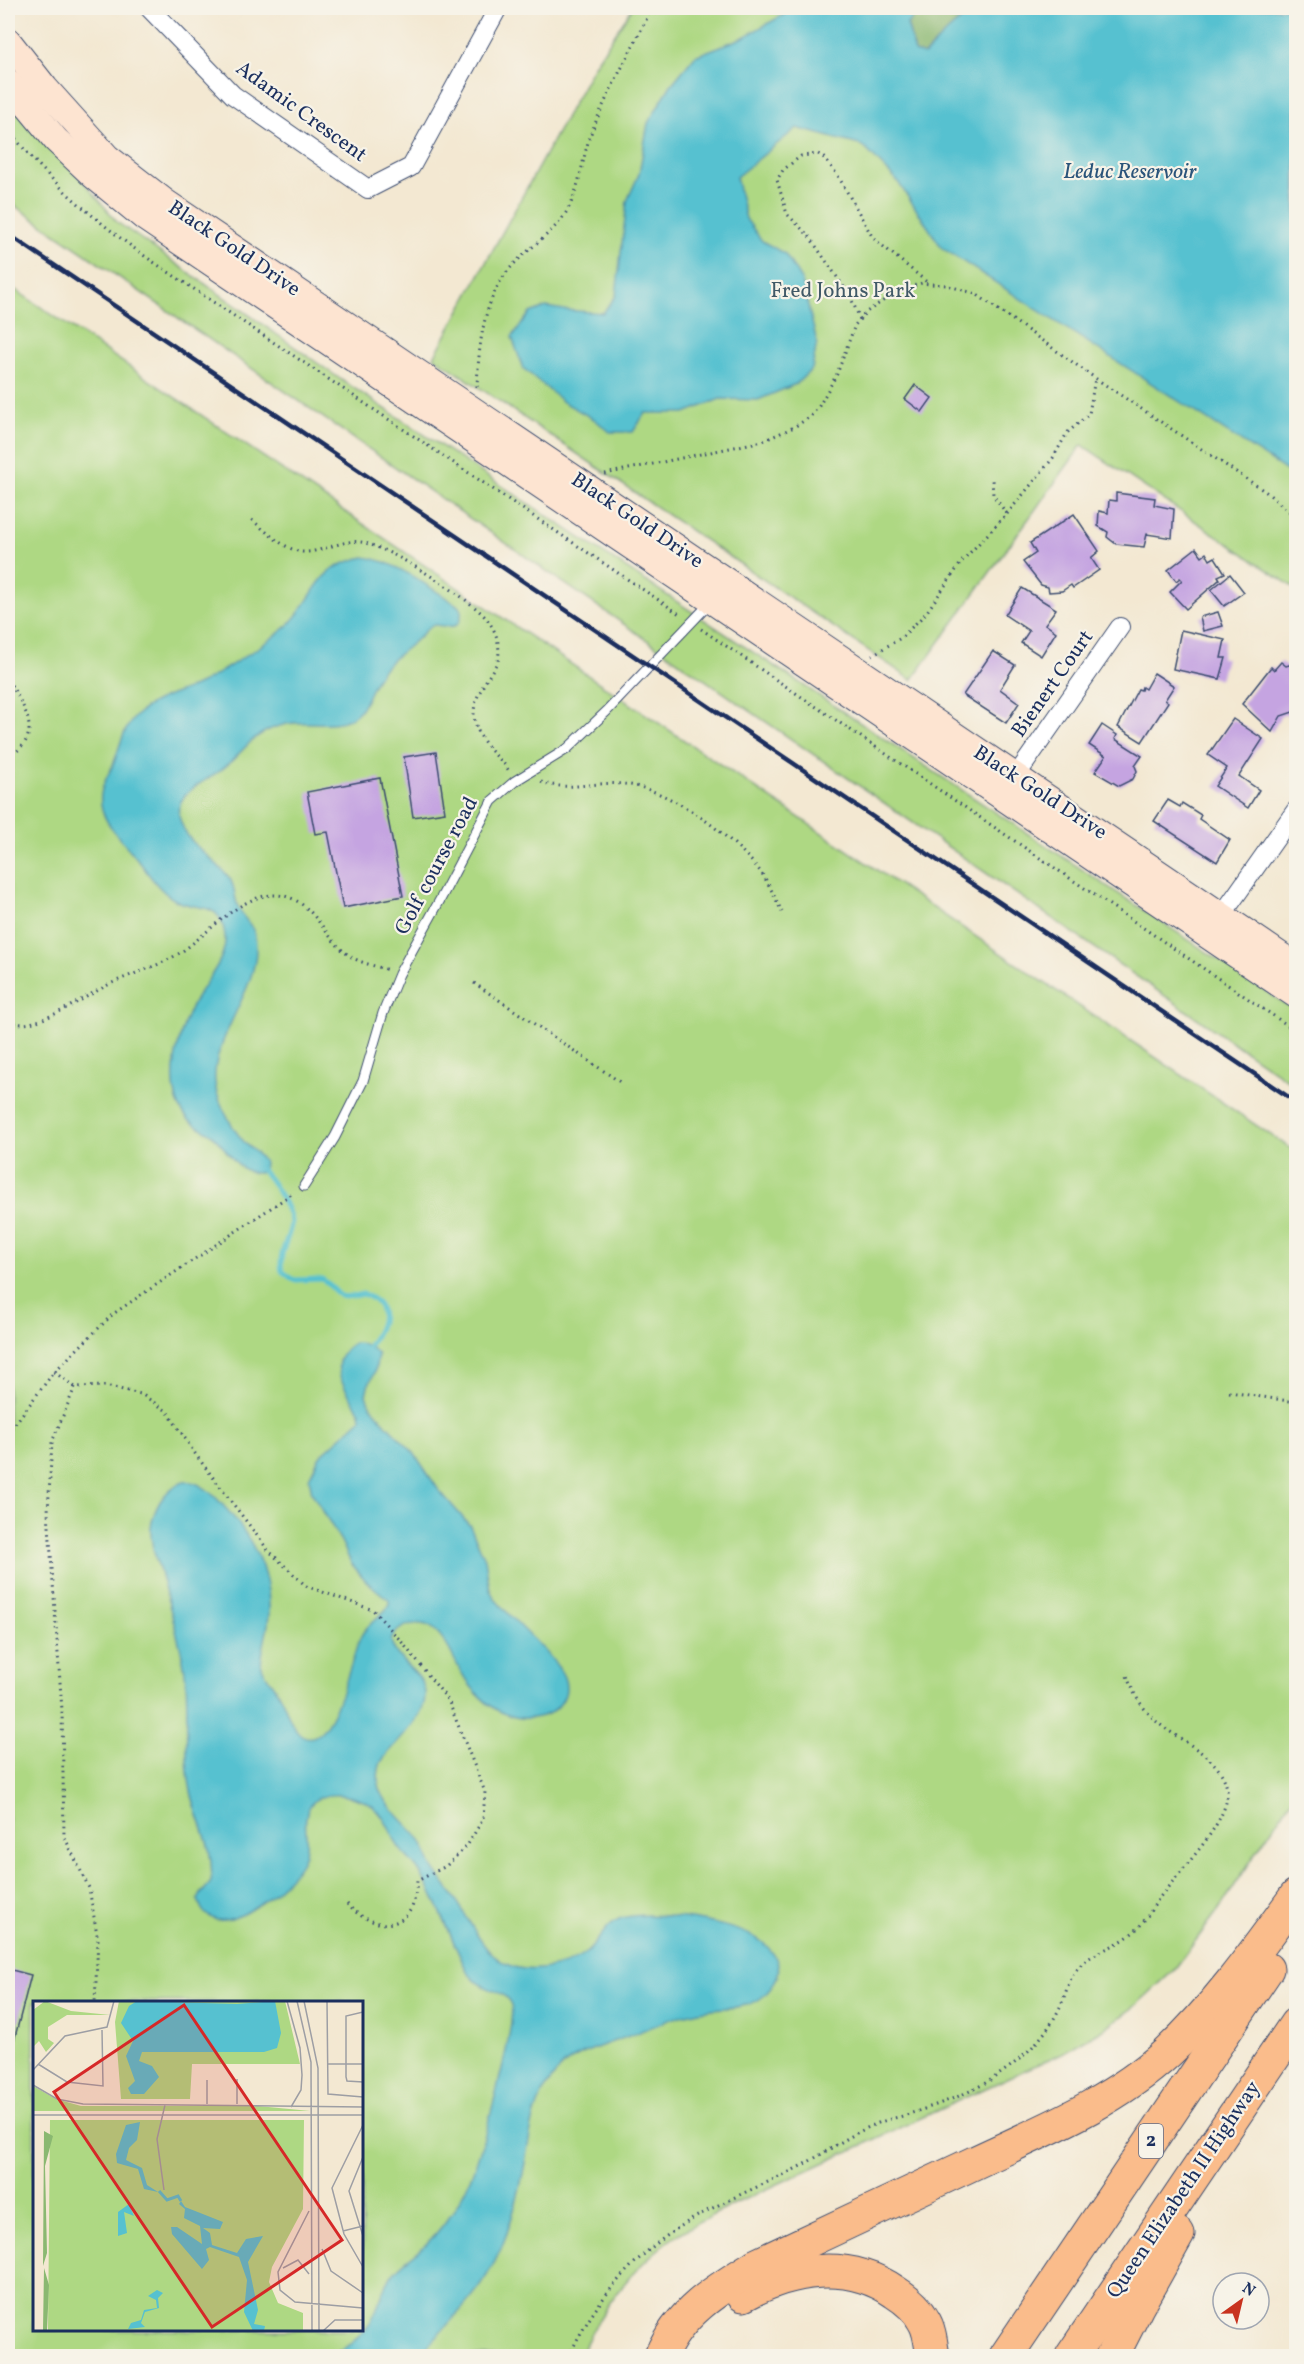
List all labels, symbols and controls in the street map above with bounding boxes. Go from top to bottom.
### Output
street label: Adamic Crescent [229,54,373,170]
water label: Leduc Reservoir [1063,157,1197,188]
street label: Black Gold Drive [162,194,306,304]
park label: Fred Johns Park [771,277,916,306]
street label: Black Gold Drive [565,466,709,576]
street label: Bienert Court [1005,624,1101,744]
street label: Black Gold Drive [967,739,1113,847]
street label: Golf course road [388,792,486,940]
inset map [33,2001,363,2331]
street label: Queen Elizabeth II Highway [1100,2075,1268,2304]
road number: 2 [1139,2124,1163,2158]
north arrow [1211,2271,1271,2331]
text: N [1237,2278,1260,2303]

